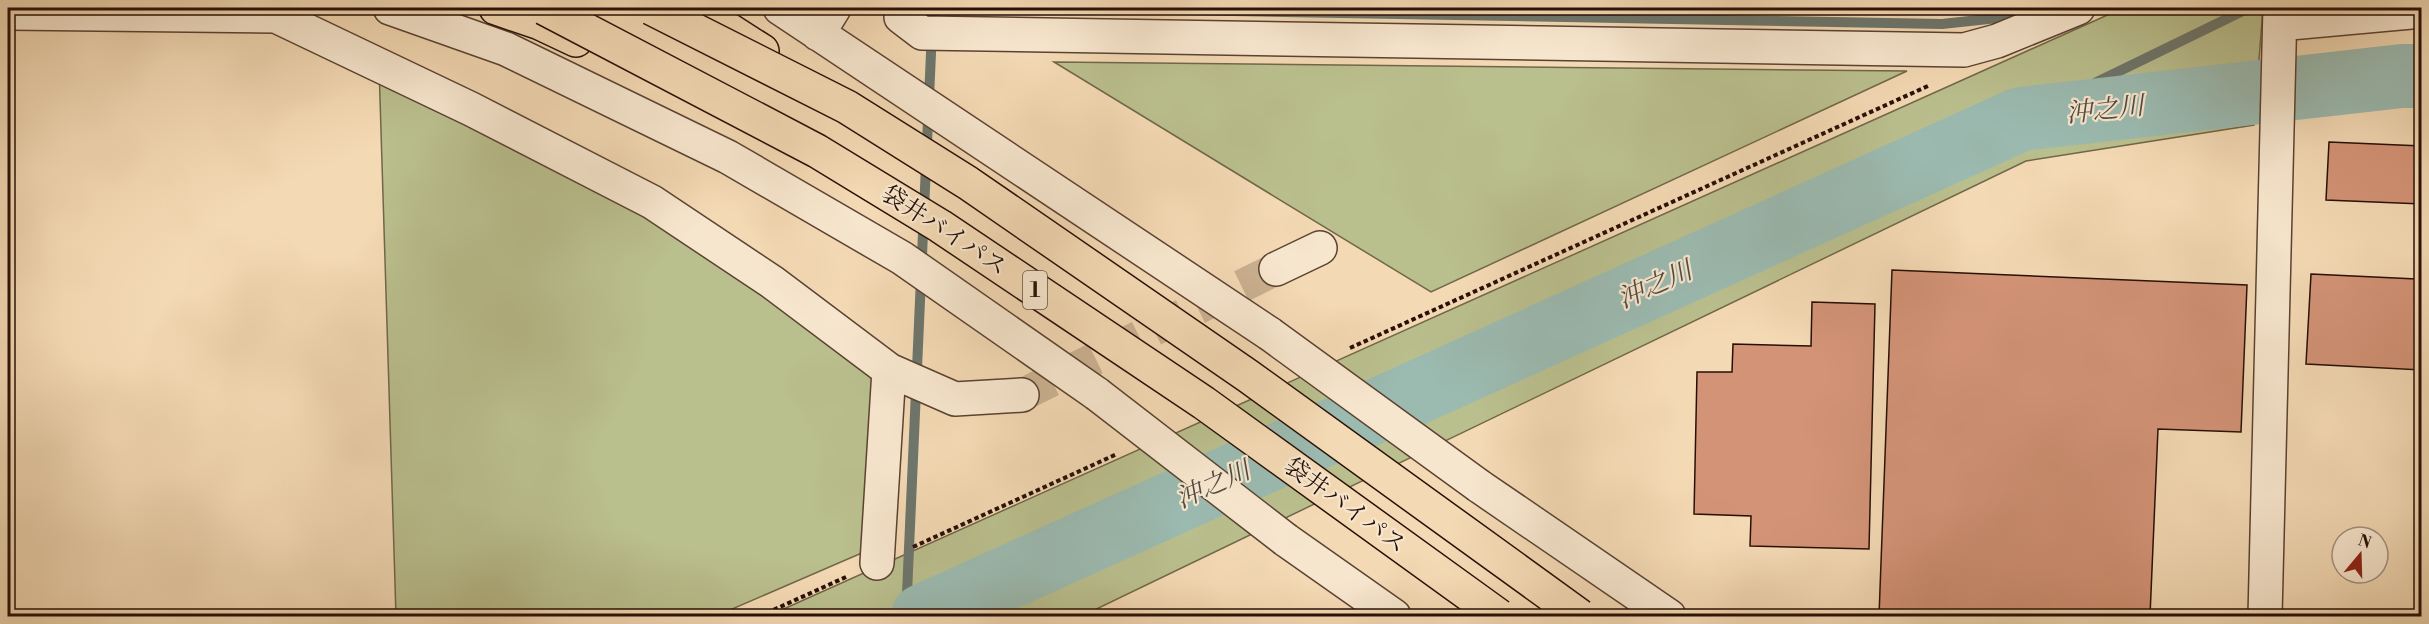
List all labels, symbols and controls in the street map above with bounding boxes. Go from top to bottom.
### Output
water label: 沖之川 [2065,90,2148,130]
street label: 袋井バイパス [876,179,1012,283]
water label: 沖之川 [1613,253,1700,315]
road number: 1 [1023,271,1047,309]
street label: 袋井バイパス [1278,452,1412,560]
water label: 沖之川 [1171,453,1258,515]
north arrow [2330,525,2390,585]
text: N [2355,530,2374,553]

